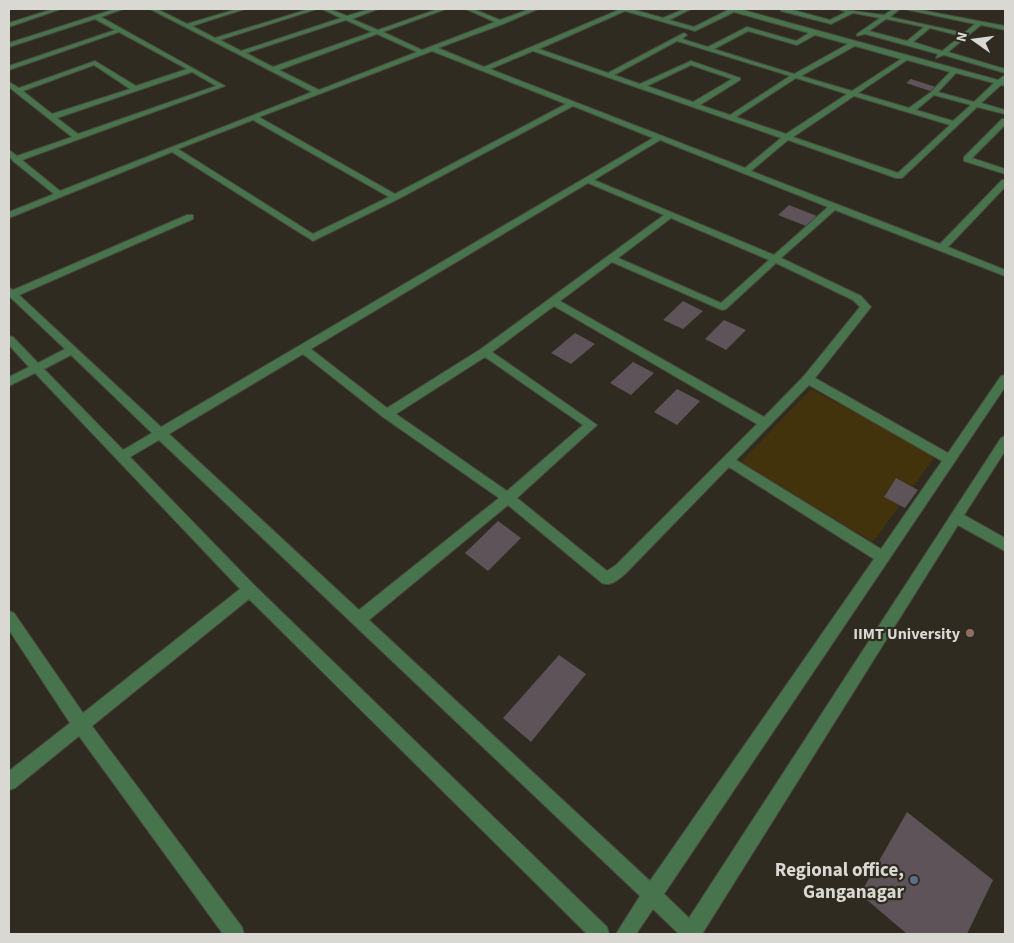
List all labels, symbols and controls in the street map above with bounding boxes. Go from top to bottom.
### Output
north arrow [949,15,999,65]
text: N [952,30,973,44]
place label: IIMT University [853,623,961,645]
marker: IIMT University [964,627,976,639]
place label: Regional office, Ganganagar [775,857,904,906]
marker: Regional office, Ganganagar [908,874,920,886]

